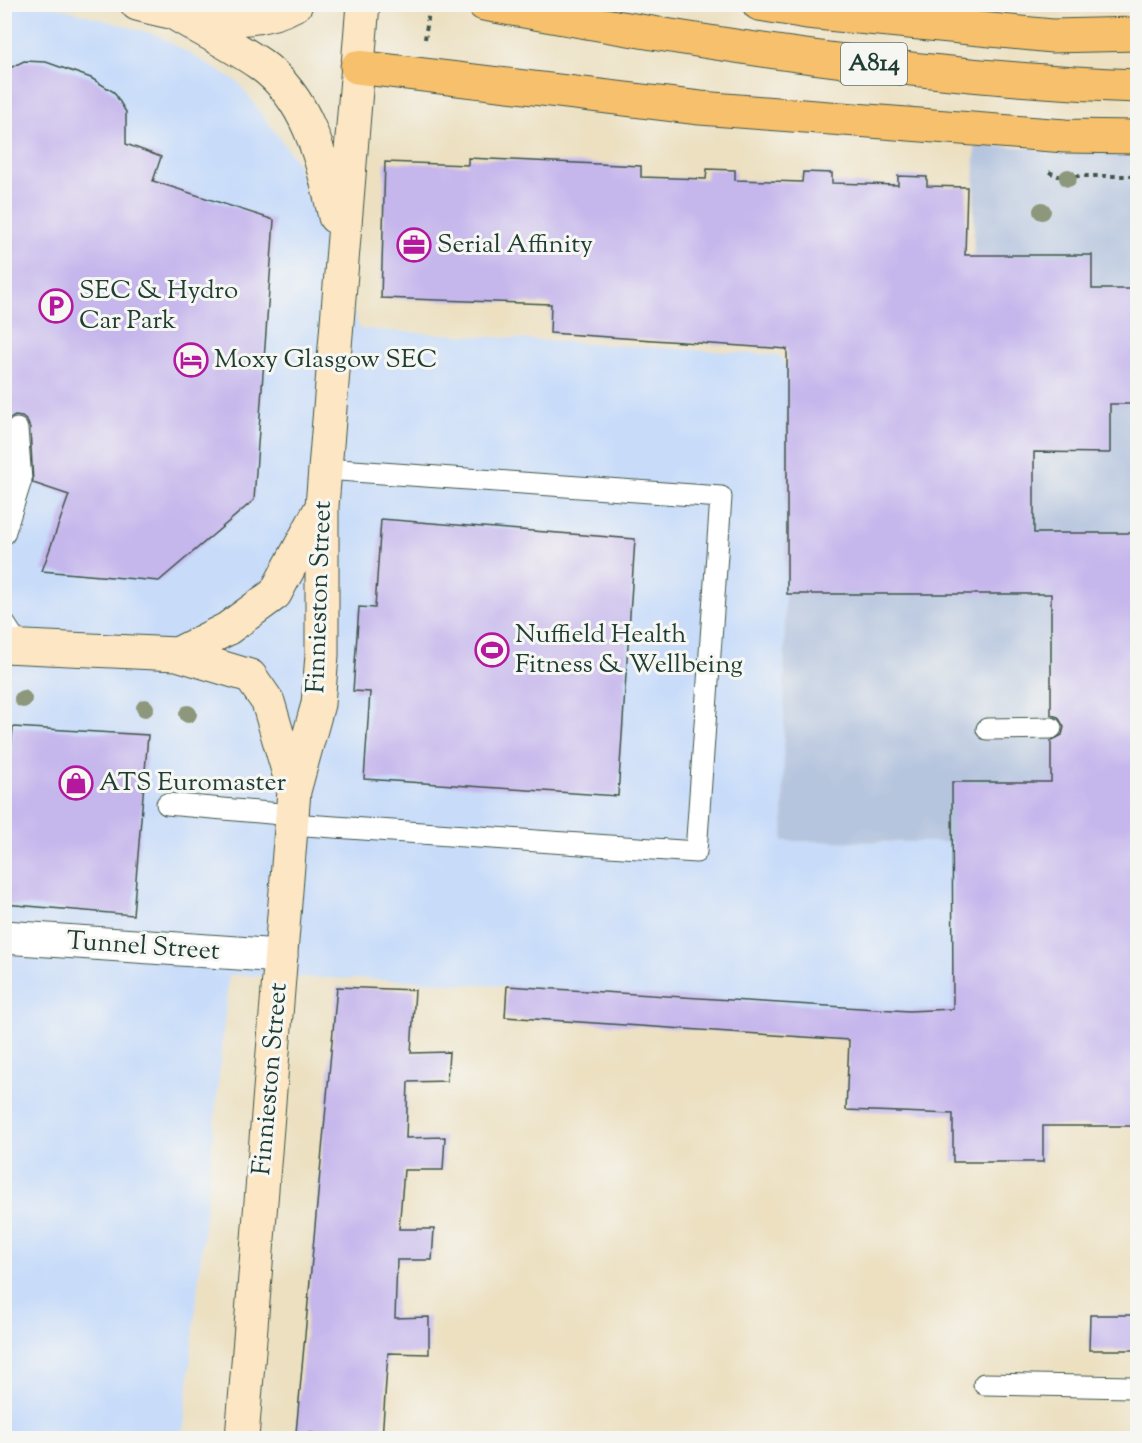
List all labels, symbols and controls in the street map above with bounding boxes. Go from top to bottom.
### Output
road number: A814 [841,43,907,85]
office icon: Serial Affinity [396,227,432,263]
place label: Serial Affinity [437,227,593,264]
place label: SEC & Hydro Car Park [79,273,238,340]
parking icon: SEC & Hydro Car Park [38,288,74,324]
hotel icon: Moxy Glasgow SEC [173,342,209,378]
place label: Moxy Glasgow SEC [214,342,438,379]
street label: Finnieston Street [298,500,342,694]
place label: Nuffield Health Fitness & Wellbeing [515,617,743,684]
sports icon: Nuffield Health Fitness & Wellbeing [474,632,510,668]
shop icon: ATS Euromaster [58,765,94,801]
place label: ATS Euromaster [99,765,287,802]
street label: Tunnel Street [65,923,221,971]
street label: Finnieston Street [244,981,298,1177]

